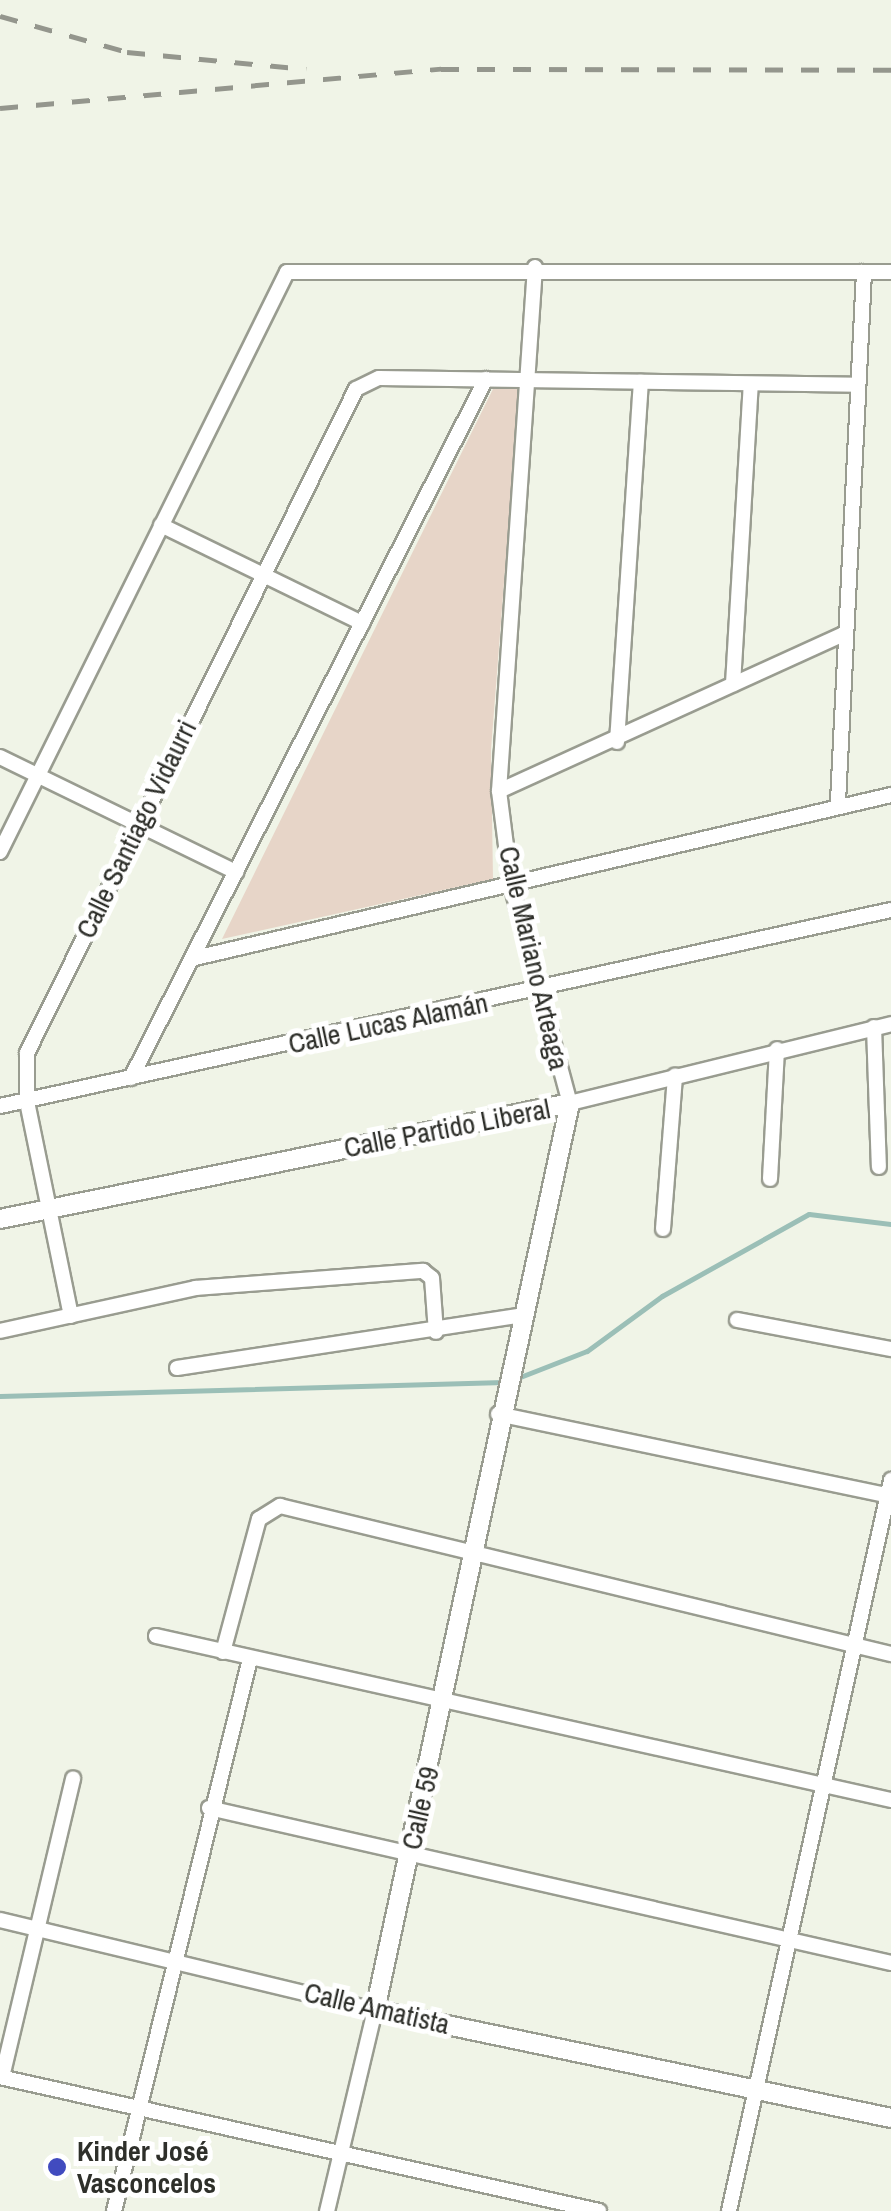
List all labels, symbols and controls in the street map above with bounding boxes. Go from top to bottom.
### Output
street label: Calle Santiago Vidaurri [69,715,203,943]
street label: Calle Mariano Arteaga [492,842,576,1074]
street label: Calle Lucas Alamán [285,985,491,1061]
street label: Calle Partido Liberal [341,1092,553,1164]
street label: Calle 59 [394,1763,446,1853]
street label: Calle Amatista [300,1975,454,2041]
place label: Kinder José Vasconcelos [77,2134,216,2200]
marker: Kinder José Vasconcelos [46,2156,68,2178]

